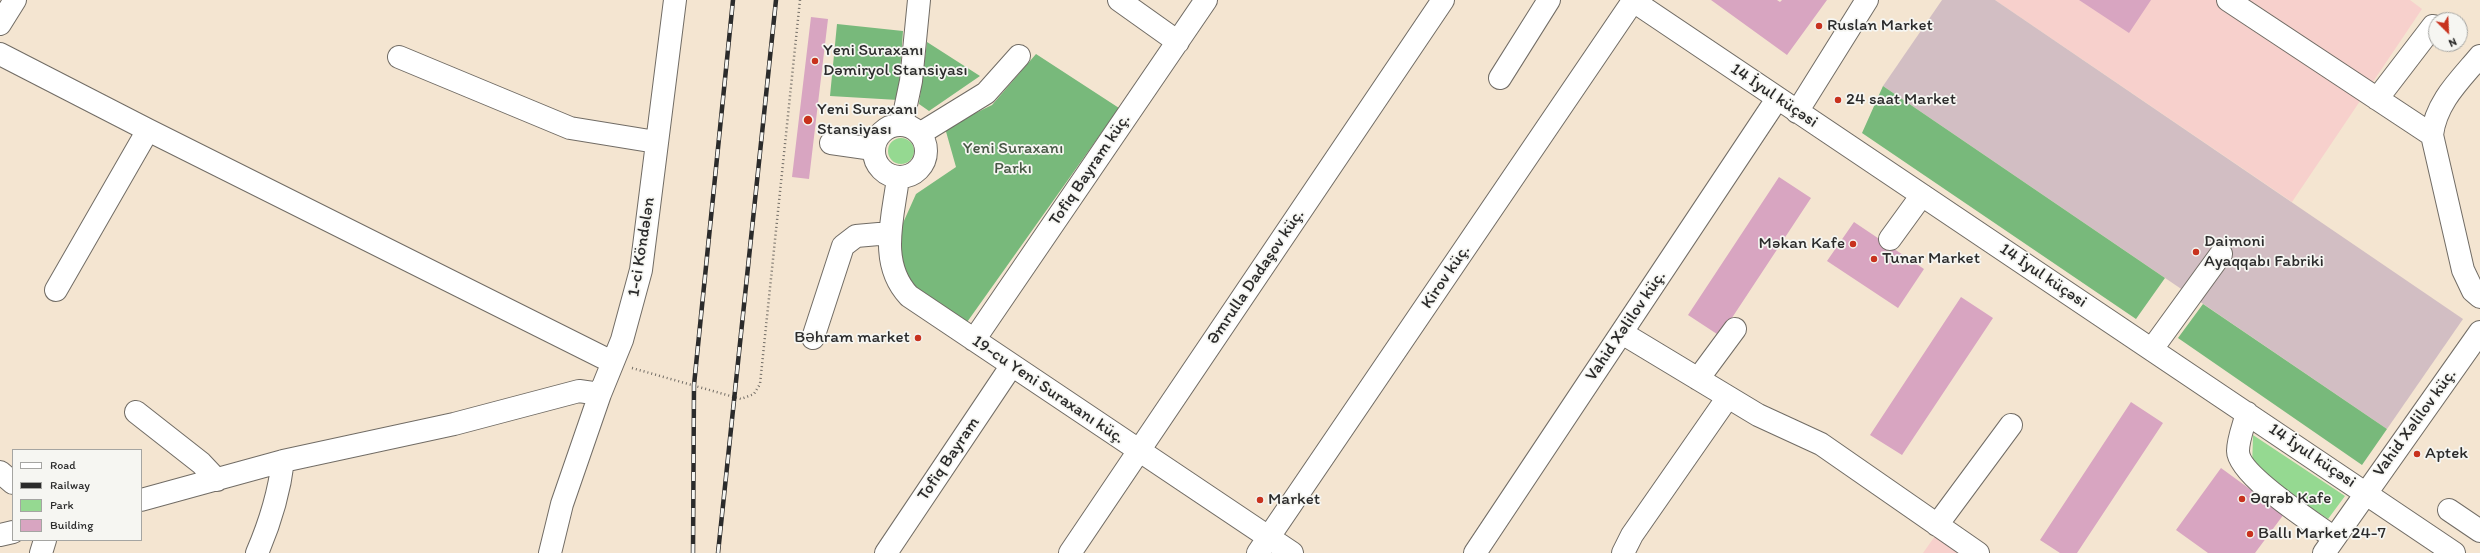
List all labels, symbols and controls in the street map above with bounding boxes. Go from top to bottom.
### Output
north arrow [2428,12,2468,52]
place label: Ruslan Market [1827,16,1933,36]
marker: Ruslan Market [1814,21,1824,31]
text: N [2447,35,2459,50]
place label: Yeni Suraxanı Dəmiryol Stansiyası [823,41,968,81]
marker: Yeni Suraxanı Dəmiryol Stansiyası [810,56,820,66]
street label: 14 İyul küçəsi [1726,59,1822,133]
place label: 24 saat Market [1846,90,1956,110]
marker: 24 saat Market [1833,95,1843,105]
place label: Yeni Suraxanı Stansiyası [817,100,917,140]
street label: Tofiq Bayram küç. [1045,110,1135,230]
marker: Yeni Suraxanı Stansiyası [802,114,814,126]
park label: Yeni Suraxanı Parkı [963,139,1063,179]
street label: 1-ci Köndələn [624,196,660,298]
street label: Əmrulla Dadaşov küç. [1203,205,1309,349]
place label: Daimoni Ayaqqabı Fabriki [2204,232,2324,272]
place label: Məkan Kafe [1759,234,1845,254]
marker: Məkan Kafe [1848,239,1858,249]
street label: 14 İyul küçəsi [1995,239,2091,313]
street label: Kirov küç. [1417,241,1475,313]
marker: Daimoni Ayaqqabı Fabriki [2191,247,2201,257]
place label: Tunar Market [1882,249,1980,269]
marker: Tunar Market [1869,254,1879,264]
street label: Vahid Xəlilov küç. [1582,267,1670,385]
place label: Bәhram market [794,328,910,348]
street label: 19-cu Yeni Suraxanı küç. [968,331,1128,449]
marker: Bәhram market [913,333,923,343]
street label: Vahid Xəlilov küç. [2369,365,2461,481]
street label: Tofiq Bayram [914,413,984,505]
street label: 14 İyul küçəsi [2264,419,2360,493]
place label: Aptek [2425,444,2468,464]
legend [12,449,142,541]
marker: Aptek [2412,449,2422,459]
text: Road [50,458,76,472]
text: Railway [50,478,90,492]
place label: Əqrəb Kafe [2250,489,2331,509]
place label: Market [1268,490,1320,510]
marker: Əqrəb Kafe [2237,494,2247,504]
marker: Market [1255,495,1265,505]
text: Park [50,498,74,512]
text: Building [50,518,93,532]
place label: Ballı Market 24-7 [2258,524,2386,544]
marker: Ballı Market 24-7 [2245,529,2255,539]

